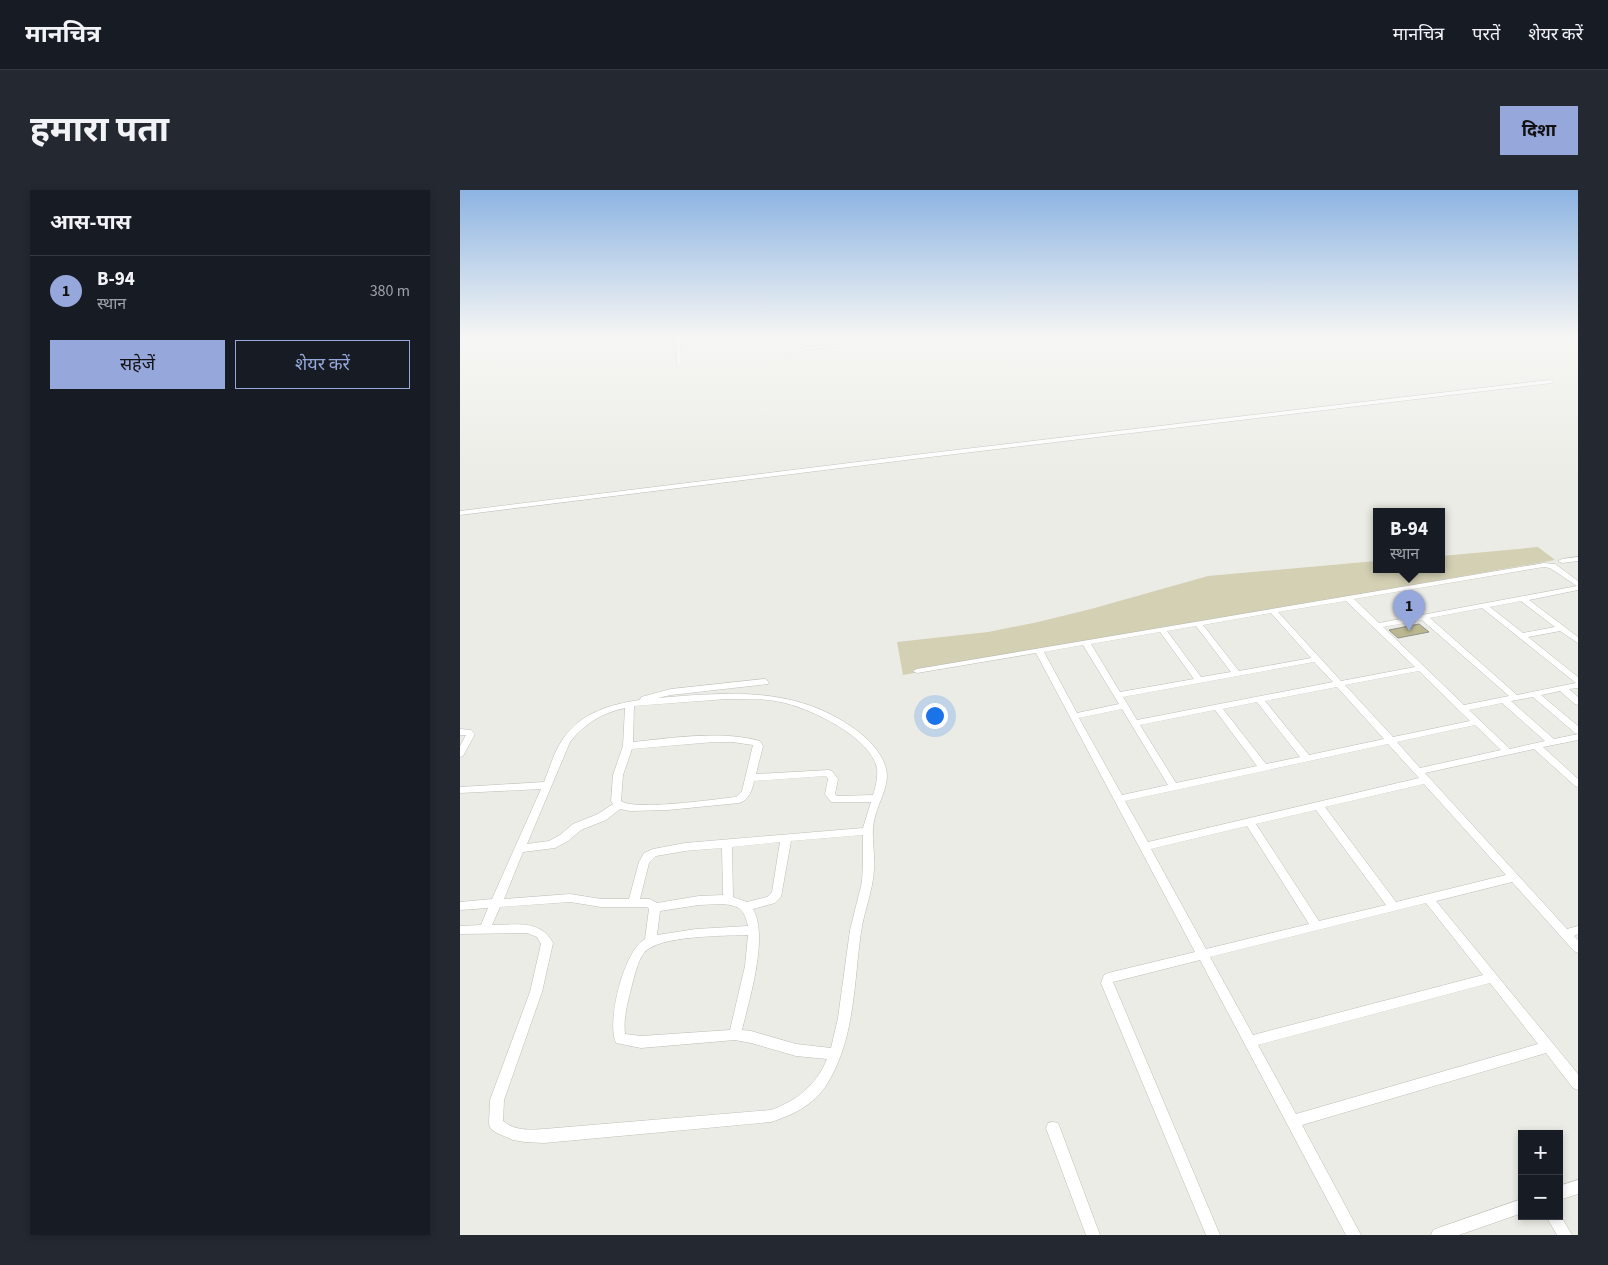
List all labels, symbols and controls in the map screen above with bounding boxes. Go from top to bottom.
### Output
text: मानचित्र [25,17,101,52]
text: मानचित्र [1393,22,1444,47]
text: परतें [1472,22,1500,47]
text: शेयर करें [1528,22,1583,47]
text: हमारा पता [30,105,169,155]
button: दिशा [1500,106,1578,155]
text: आस-पास [50,207,131,237]
text: B-94 [97,266,135,293]
text: 1 [62,280,70,302]
text: 380 m [370,280,410,302]
text: स्थान [97,293,126,315]
button: सहेजें [50,340,225,389]
button: शेयर करें [235,340,410,389]
popup [1373,508,1445,573]
text: B-94 [1390,516,1428,543]
text: स्थान [1390,543,1419,565]
pin: 1 [1393,590,1425,631]
your location [922,703,948,729]
map controls [1518,1130,1563,1220]
button: + [1518,1130,1563,1175]
button: − [1518,1175,1563,1220]

